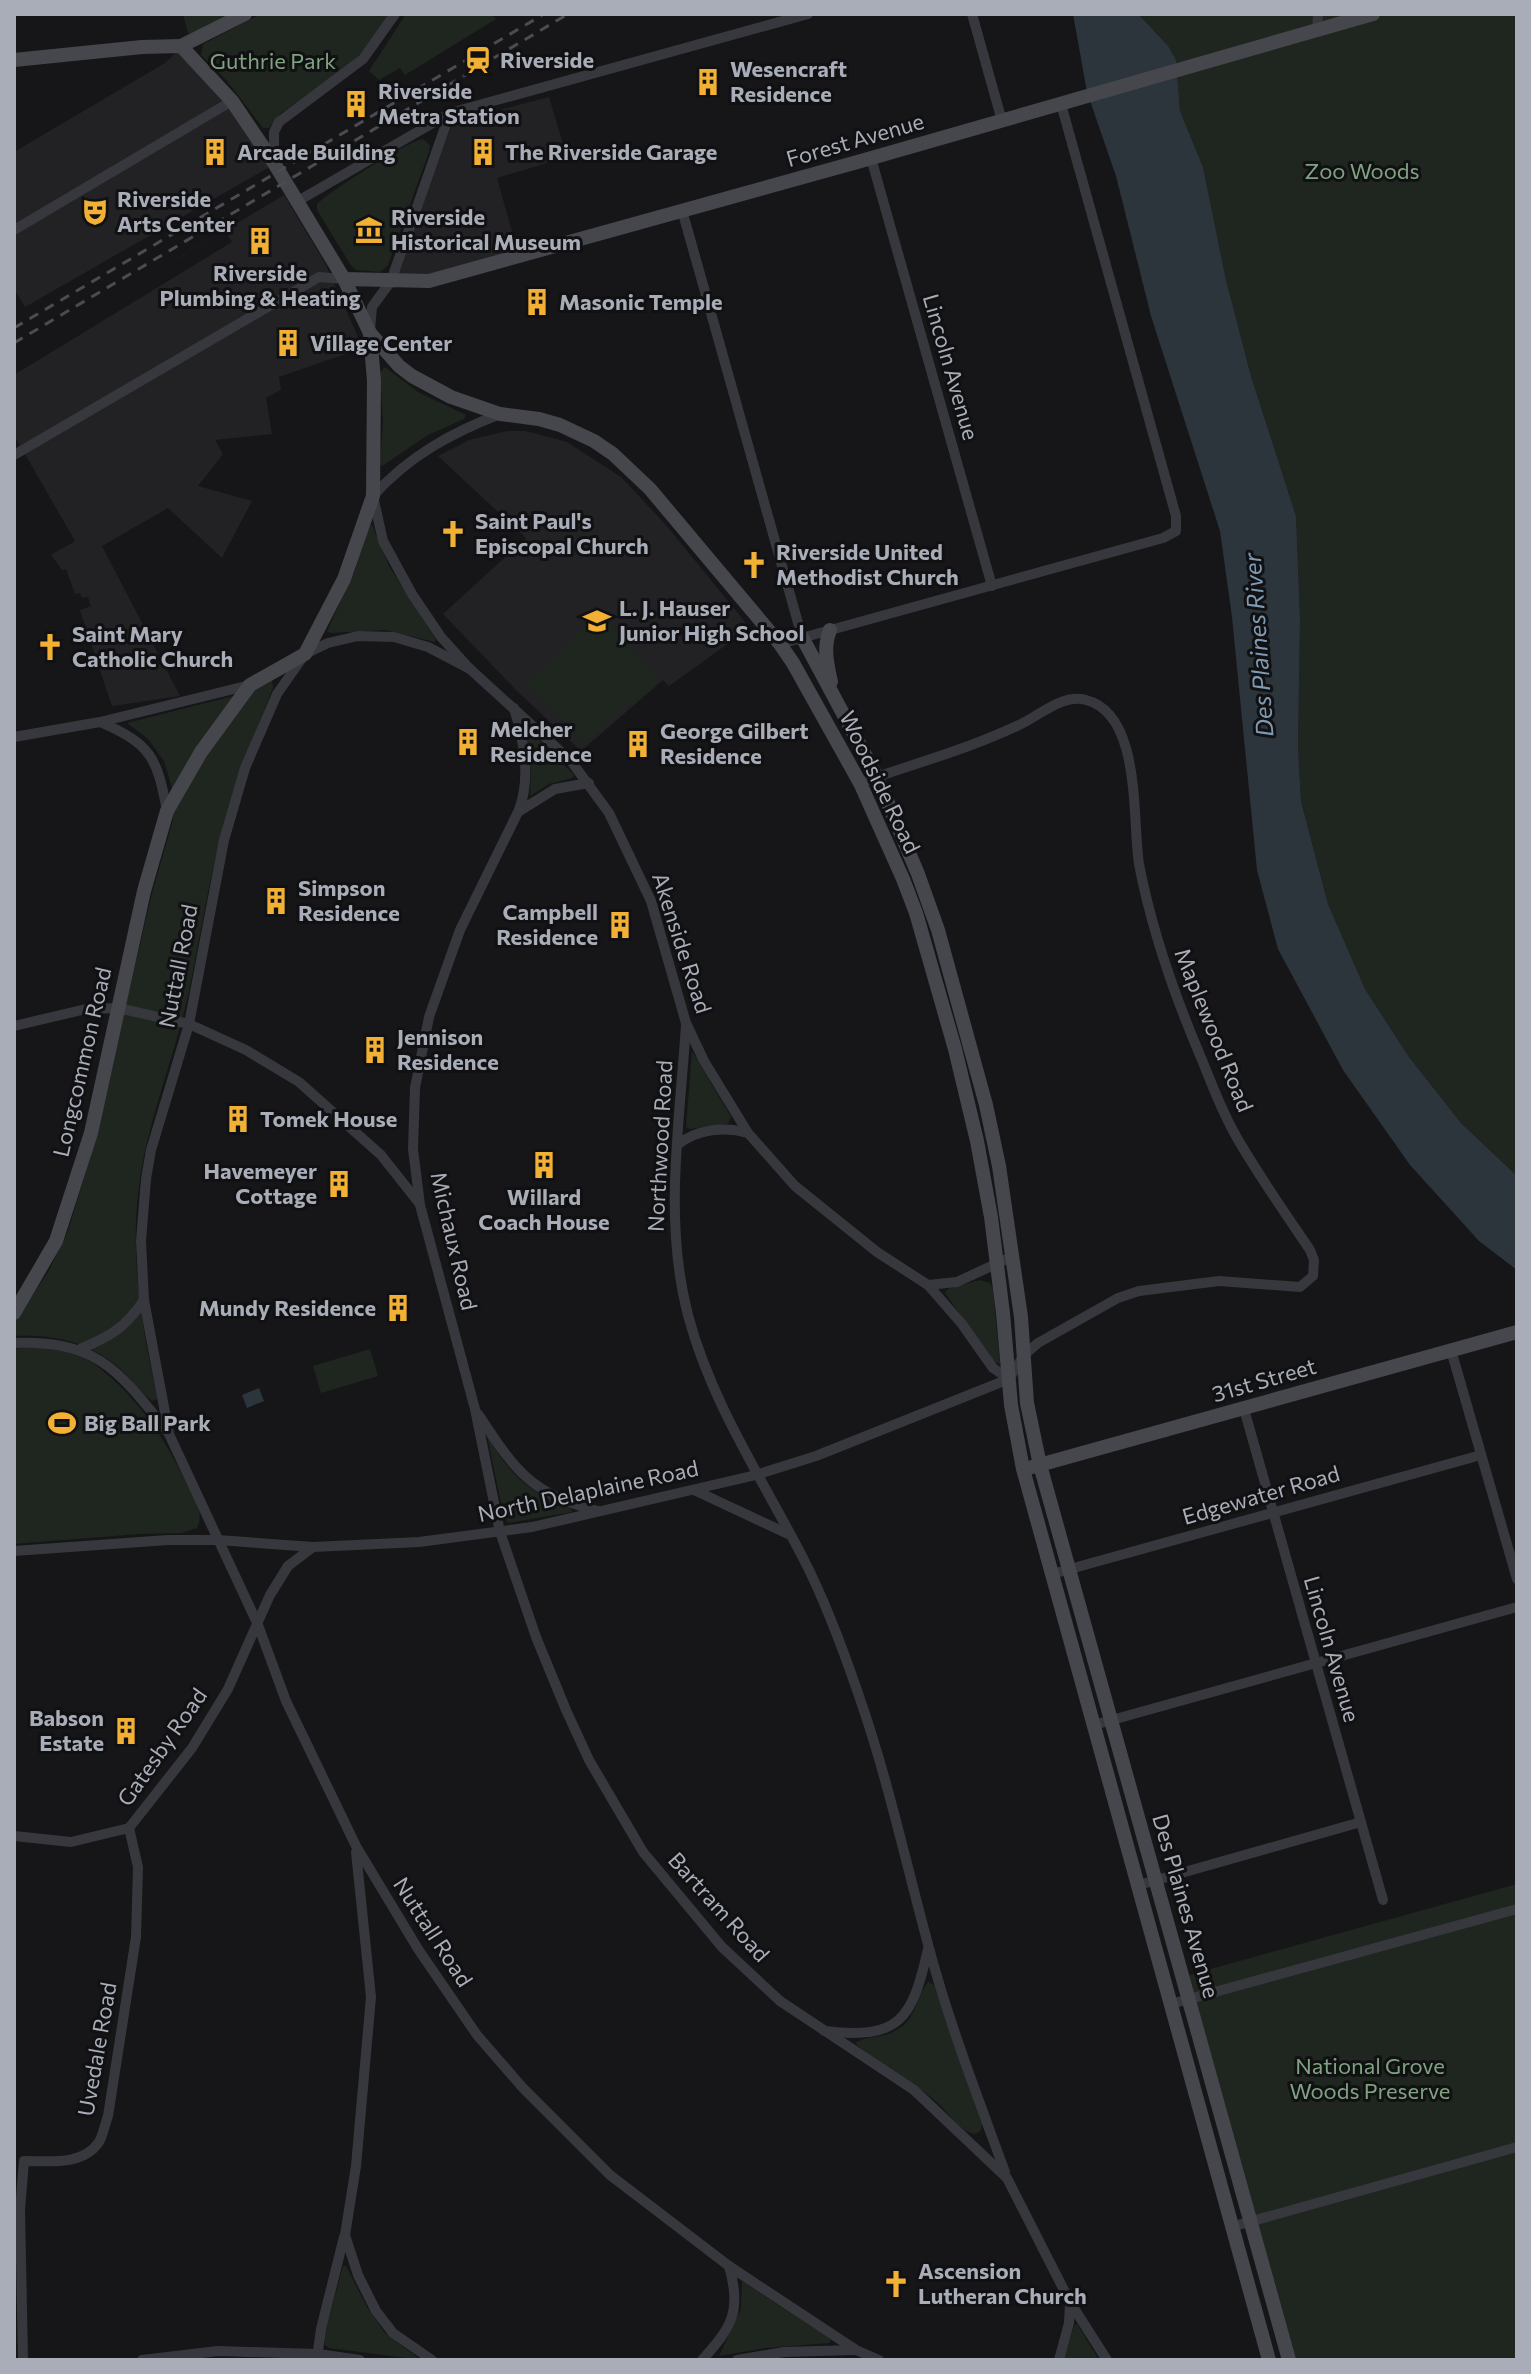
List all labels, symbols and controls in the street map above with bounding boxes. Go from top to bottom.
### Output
station icon: Riverside [463,45,493,75]
place label: Riverside [500,46,594,73]
park label: Guthrie Park [210,47,336,74]
place label: Wesencraft Residence [730,55,847,107]
building icon: Wesencraft Residence [693,67,723,97]
place label: Riverside Metra Station [378,77,520,129]
building icon: Riverside Metra Station [341,89,371,119]
street label: Forest Avenue [783,107,927,172]
building icon: Arcade Building [200,137,230,167]
building icon: The Riverside Garage [468,137,498,167]
place label: Arcade Building [237,138,396,165]
place label: The Riverside Garage [505,138,717,165]
park label: Zoo Woods [1304,157,1420,184]
place label: Riverside Arts Center [117,185,235,237]
theatre icon: Riverside Arts Center [80,197,110,227]
place label: Riverside Historical Museum [391,203,581,255]
museum icon: Riverside Historical Museum [354,215,384,245]
building icon: Riverside Plumbing & Heating [245,226,275,256]
place label: Riverside Plumbing & Heating [159,259,361,311]
building icon: Masonic Temple [522,287,552,317]
place label: Masonic Temple [559,288,723,315]
street label: Lincoln Avenue [918,291,985,443]
building icon: Village Center [273,328,303,358]
place label: Village Center [310,329,452,356]
place label: Saint Paul's Episcopal Church [475,507,649,559]
church icon: Saint Paul's Episcopal Church [438,519,468,549]
place label: Riverside United Methodist Church [776,538,959,590]
church icon: Riverside United Methodist Church [739,550,769,580]
water label: Des Plaines River [1237,551,1278,738]
place label: L. J. Hauser Junior High School [619,594,804,646]
school or university icon: L. J. Hauser Junior High School [582,606,612,636]
place label: Saint Mary Catholic Church [72,620,233,672]
church icon: Saint Mary Catholic Church [35,632,65,662]
street label: Woodside Road [834,706,927,858]
place label: Melcher Residence [490,715,592,767]
place label: George Gilbert Residence [660,717,809,769]
building icon: Melcher Residence [453,727,483,757]
building icon: George Gilbert Residence [623,729,653,759]
street label: Akenside Road [647,869,718,1017]
place label: Simpson Residence [298,874,400,926]
building icon: Simpson Residence [261,886,291,916]
place label: Campbell Residence [496,898,598,950]
street label: Nuttall Road [152,902,203,1030]
building icon: Campbell Residence [605,910,635,940]
street label: Maplewood Road [1169,944,1260,1116]
street label: Longcommon Road [47,964,116,1159]
place label: Jennison Residence [397,1023,499,1075]
building icon: Jennison Residence [360,1035,390,1065]
street label: Northwood Road [642,1060,677,1232]
building icon: Tomek House [223,1104,253,1134]
place label: Tomek House [260,1105,397,1132]
building icon: Willard Coach House [529,1150,559,1180]
place label: Havemeyer Cottage [203,1157,317,1209]
building icon: Havemeyer Cottage [324,1169,354,1199]
street label: Michaux Road [425,1169,484,1313]
place label: Willard Coach House [478,1183,610,1235]
building icon: Mundy Residence [383,1293,413,1323]
place label: Mundy Residence [199,1294,376,1321]
street label: 31st Street [1209,1352,1319,1407]
sports icon: Big Ball Park [47,1408,77,1438]
place label: Big Ball Park [84,1409,211,1436]
street label: North Delaplaine Road [475,1454,701,1527]
street label: Edgewater Road [1179,1459,1343,1530]
street label: Lincoln Avenue [1299,1573,1366,1725]
street label: Gatesby Road [111,1683,212,1811]
place label: Babson Estate [29,1704,104,1756]
building icon: Babson Estate [111,1716,141,1746]
street label: Des Plaines Avenue [1147,1811,1226,2001]
street label: Bartram Road [663,1846,776,1967]
street label: Nuttall Road [388,1872,479,1992]
street label: Uvedale Road [71,1980,122,2118]
park label: National Grove Woods Preserve [1290,2052,1450,2104]
place label: Ascension Lutheran Church [918,2257,1087,2309]
church icon: Ascension Lutheran Church [881,2269,911,2299]

